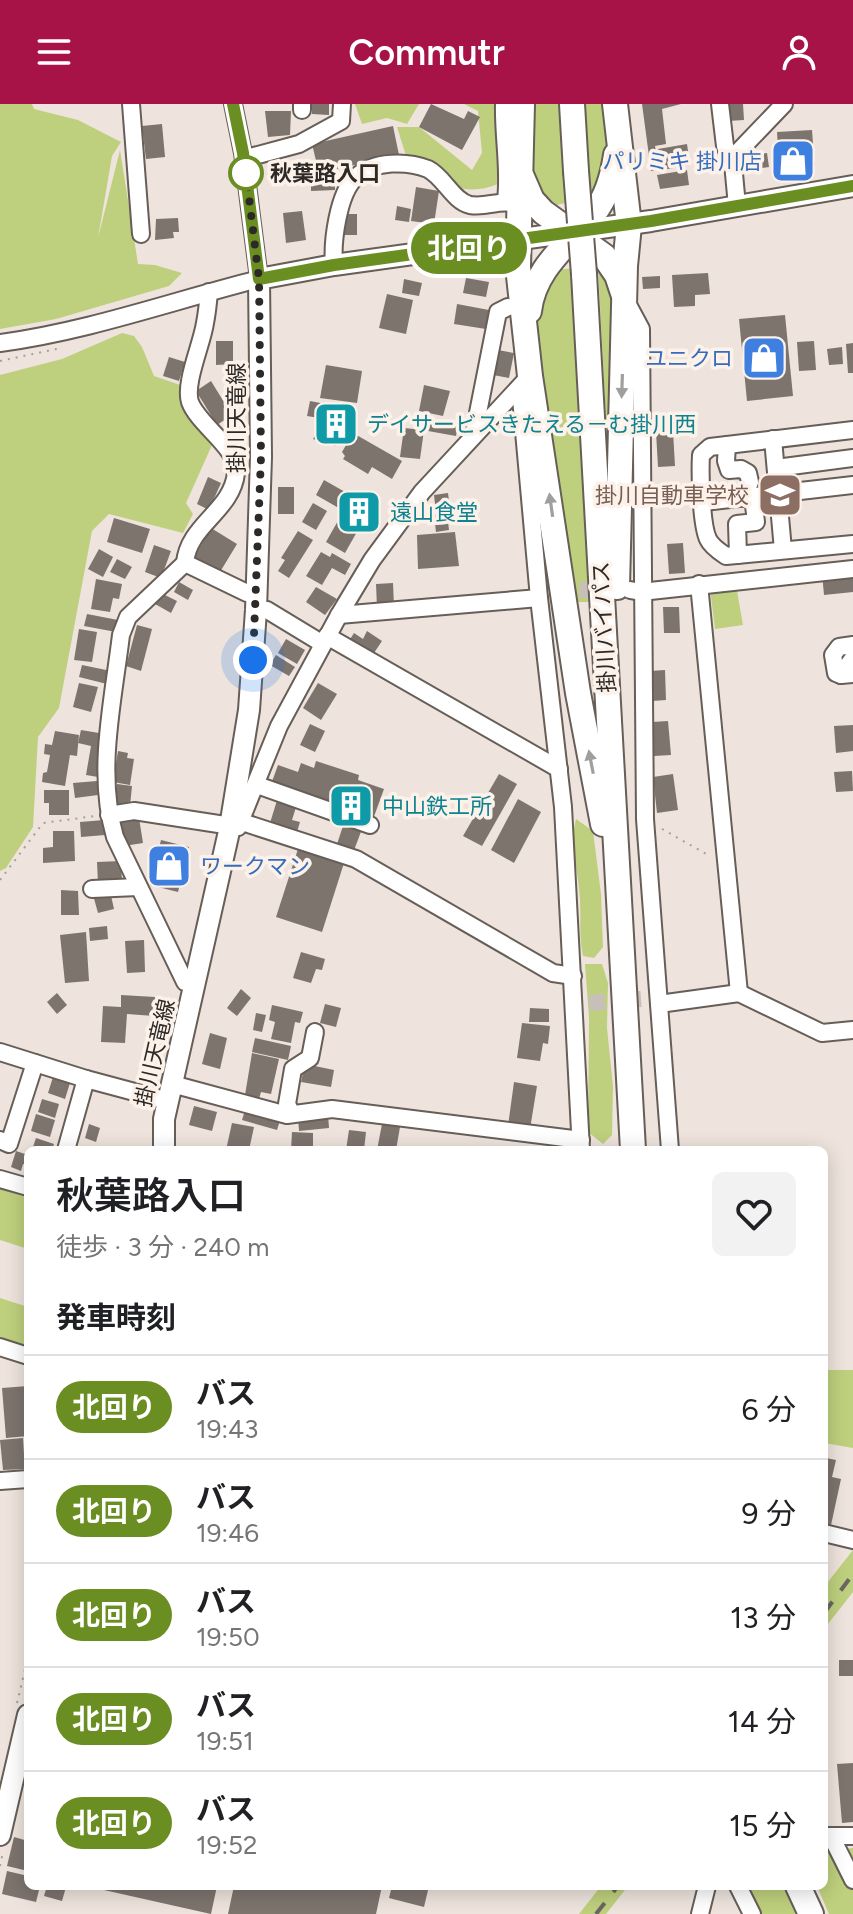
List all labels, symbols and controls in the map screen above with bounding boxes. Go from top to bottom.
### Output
icon: menu [32,30,76,74]
icon: person [777,30,821,74]
text: Commutr [348,31,505,74]
shop icon: パリミキ 掛川店 [769,137,817,185]
place label: パリミキ 掛川店 [603,148,762,175]
marker: 秋葉路入口 [229,156,263,190]
place label: 秋葉路入口 [270,160,380,187]
line badge: 北回り [423,222,515,274]
text: 北回り [427,231,511,265]
shop icon: ユニクロ [740,334,788,382]
place label: ユニクロ [645,345,733,372]
street label: 掛川天竜線 [223,363,250,473]
one-way arrow [616,374,629,399]
building icon: デイサービスきたえる－む掛川西 [312,400,360,448]
place label: デイサービスきたえる－む掛川西 [367,411,696,438]
school or university icon: 掛川自動車学校 [756,471,804,519]
place label: 掛川自動車学校 [595,482,749,509]
building icon: 遠山食堂 [335,488,383,536]
one-way arrow [544,492,557,517]
place label: 遠山食堂 [390,499,478,526]
street label: 掛川バイパス [587,561,621,693]
your location [233,640,273,680]
one-way arrow [584,749,597,774]
building icon: 中山鉄工所 [327,782,375,830]
place label: 中山鉄工所 [382,793,492,820]
shop icon: ワークマン [145,842,193,890]
place label: ワークマン [200,853,310,880]
street label: 掛川天竜線 [129,996,181,1110]
button: heart [712,1172,796,1256]
text: 秋葉路入口 [56,1173,246,1219]
text: 徒歩 · 3 分 · 240 m [56,1231,269,1263]
text: 発車時刻 [56,1299,176,1336]
text: バス [196,1375,256,1412]
text: 北回り [72,1390,156,1424]
text: 6 分 [742,1391,796,1428]
text: 19:43 [196,1413,258,1445]
text: バス [196,1479,256,1516]
text: 北回り [72,1494,156,1528]
text: 9 分 [742,1495,796,1532]
text: 19:46 [196,1517,259,1549]
text: バス [196,1583,256,1620]
text: 北回り [72,1598,156,1632]
text: 13 分 [730,1599,796,1636]
text: 19:50 [196,1621,260,1653]
text: バス [196,1687,256,1724]
text: 北回り [72,1702,156,1736]
text: 14 分 [728,1703,796,1740]
text: 19:51 [196,1725,254,1757]
text: バス [196,1791,256,1828]
text: 北回り [72,1806,156,1840]
text: 15 分 [729,1807,796,1844]
text: 19:52 [196,1829,258,1861]

